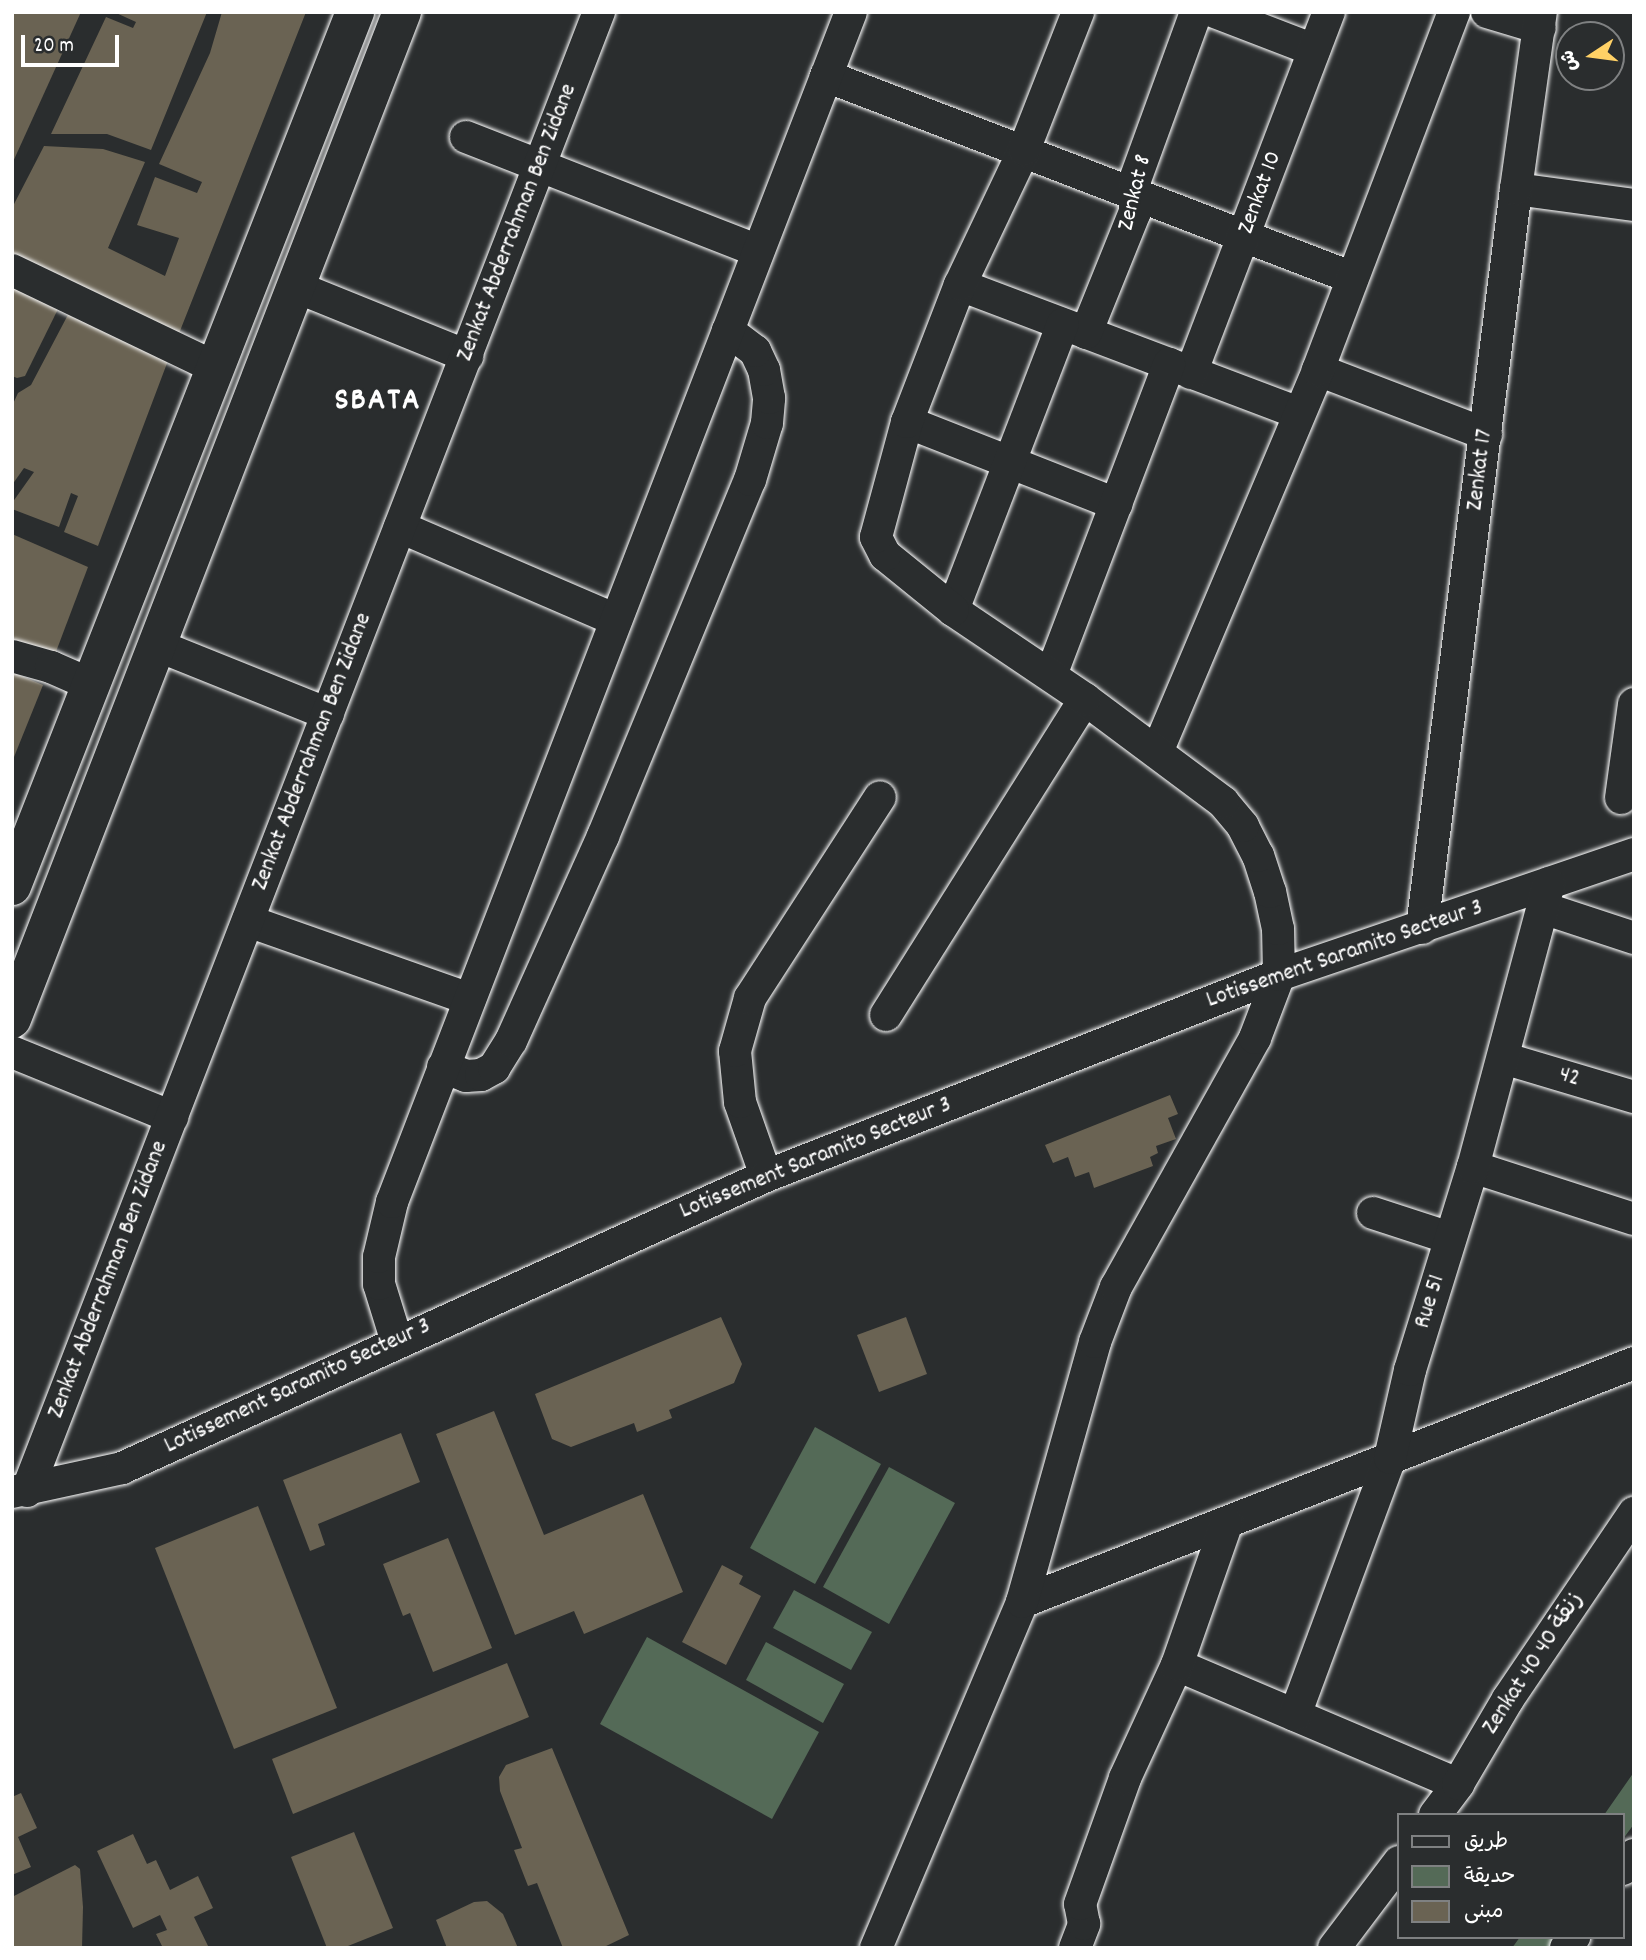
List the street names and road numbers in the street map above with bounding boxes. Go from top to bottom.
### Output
street label: Zenkat Abderrahman Ben Zidane [452,80,584,366]
street label: Zenkat 10 [1233,148,1289,238]
street label: Zenkat 8 [1113,152,1159,234]
street label: Zenkat 17 [1462,427,1500,513]
street label: Zenkat Abderrahman Ben Zidane [247,609,379,895]
street label: Lotissement Saramito Secteur 3 [1203,894,1487,1016]
street label: 42 [1555,1061,1583,1095]
street label: Lotissement Saramito Secteur 3 [676,1091,956,1227]
street label: Zenkat Abderrahman Ben Zidane [43,1137,175,1423]
street label: Rue 51 [1409,1272,1453,1332]
street label: Lotissement Saramito Secteur 3 [160,1313,436,1461]
street label: Zenkat 40 زنقة 40 [1477,1587,1591,1741]

